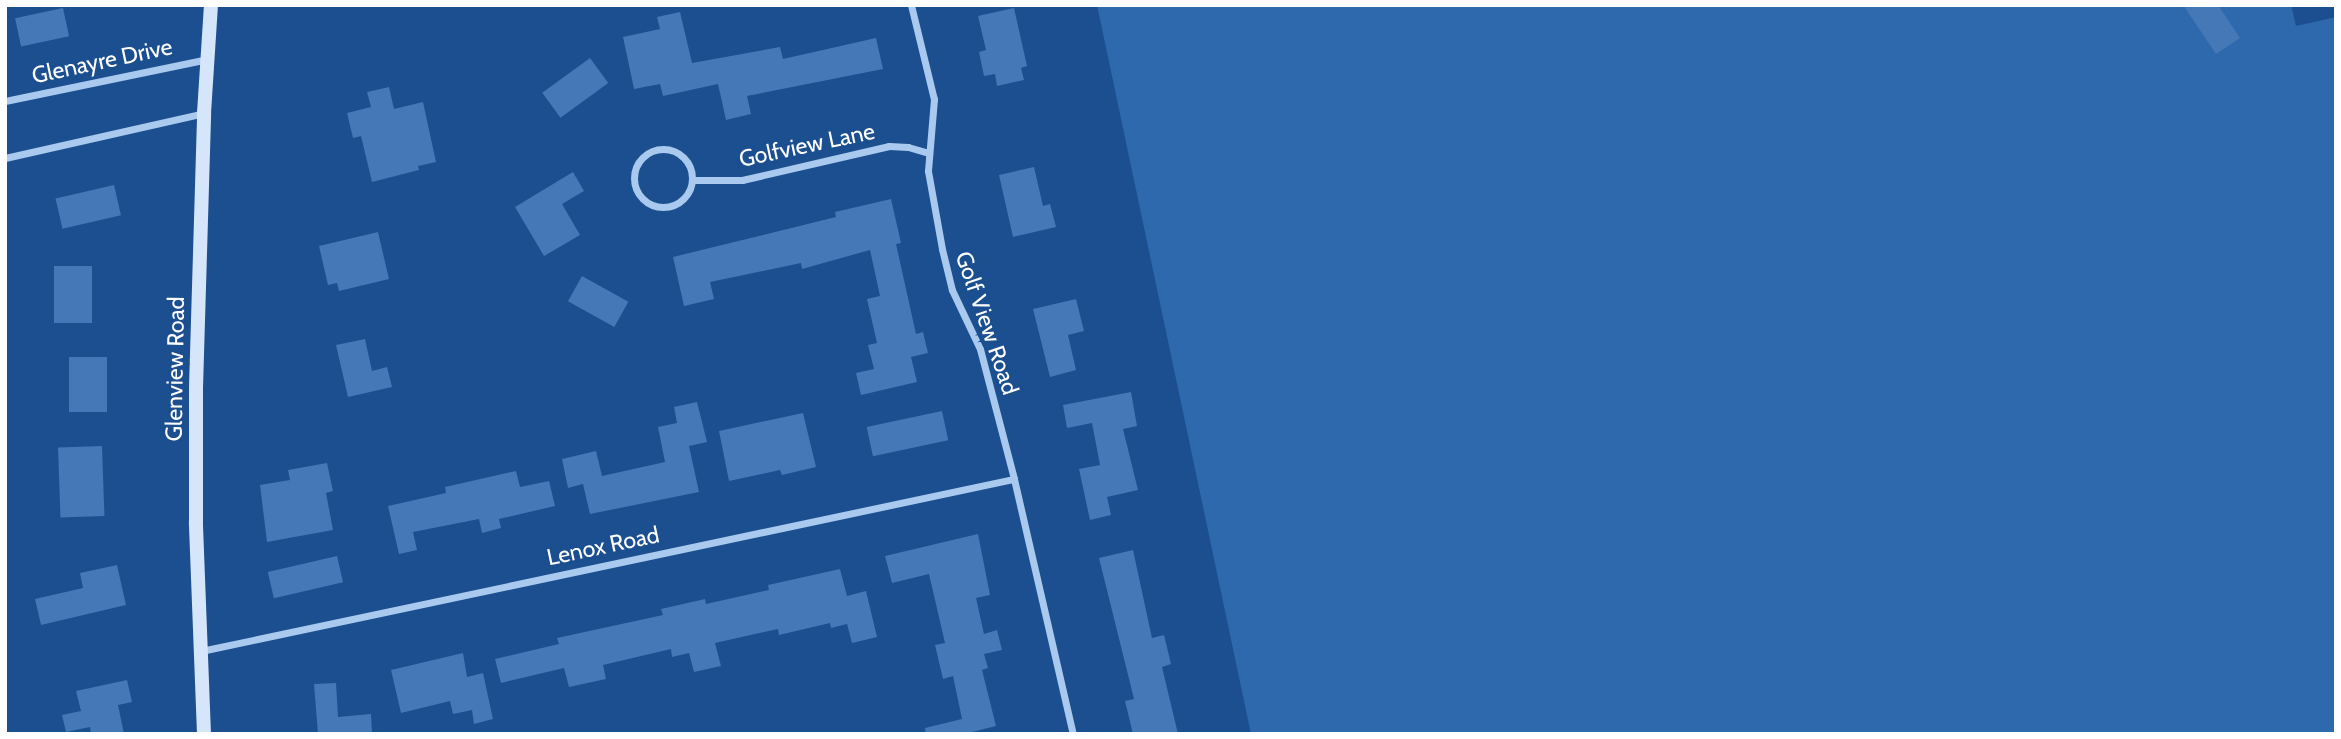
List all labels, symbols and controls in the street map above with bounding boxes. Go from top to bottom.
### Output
street label: Glenayre Drive [29,33,175,89]
street label: Golfview Lane [737,117,877,173]
street label: Golf View Road [950,248,1024,398]
street label: Glenview Road [160,296,190,442]
street label: Lenox Road [544,521,662,571]

